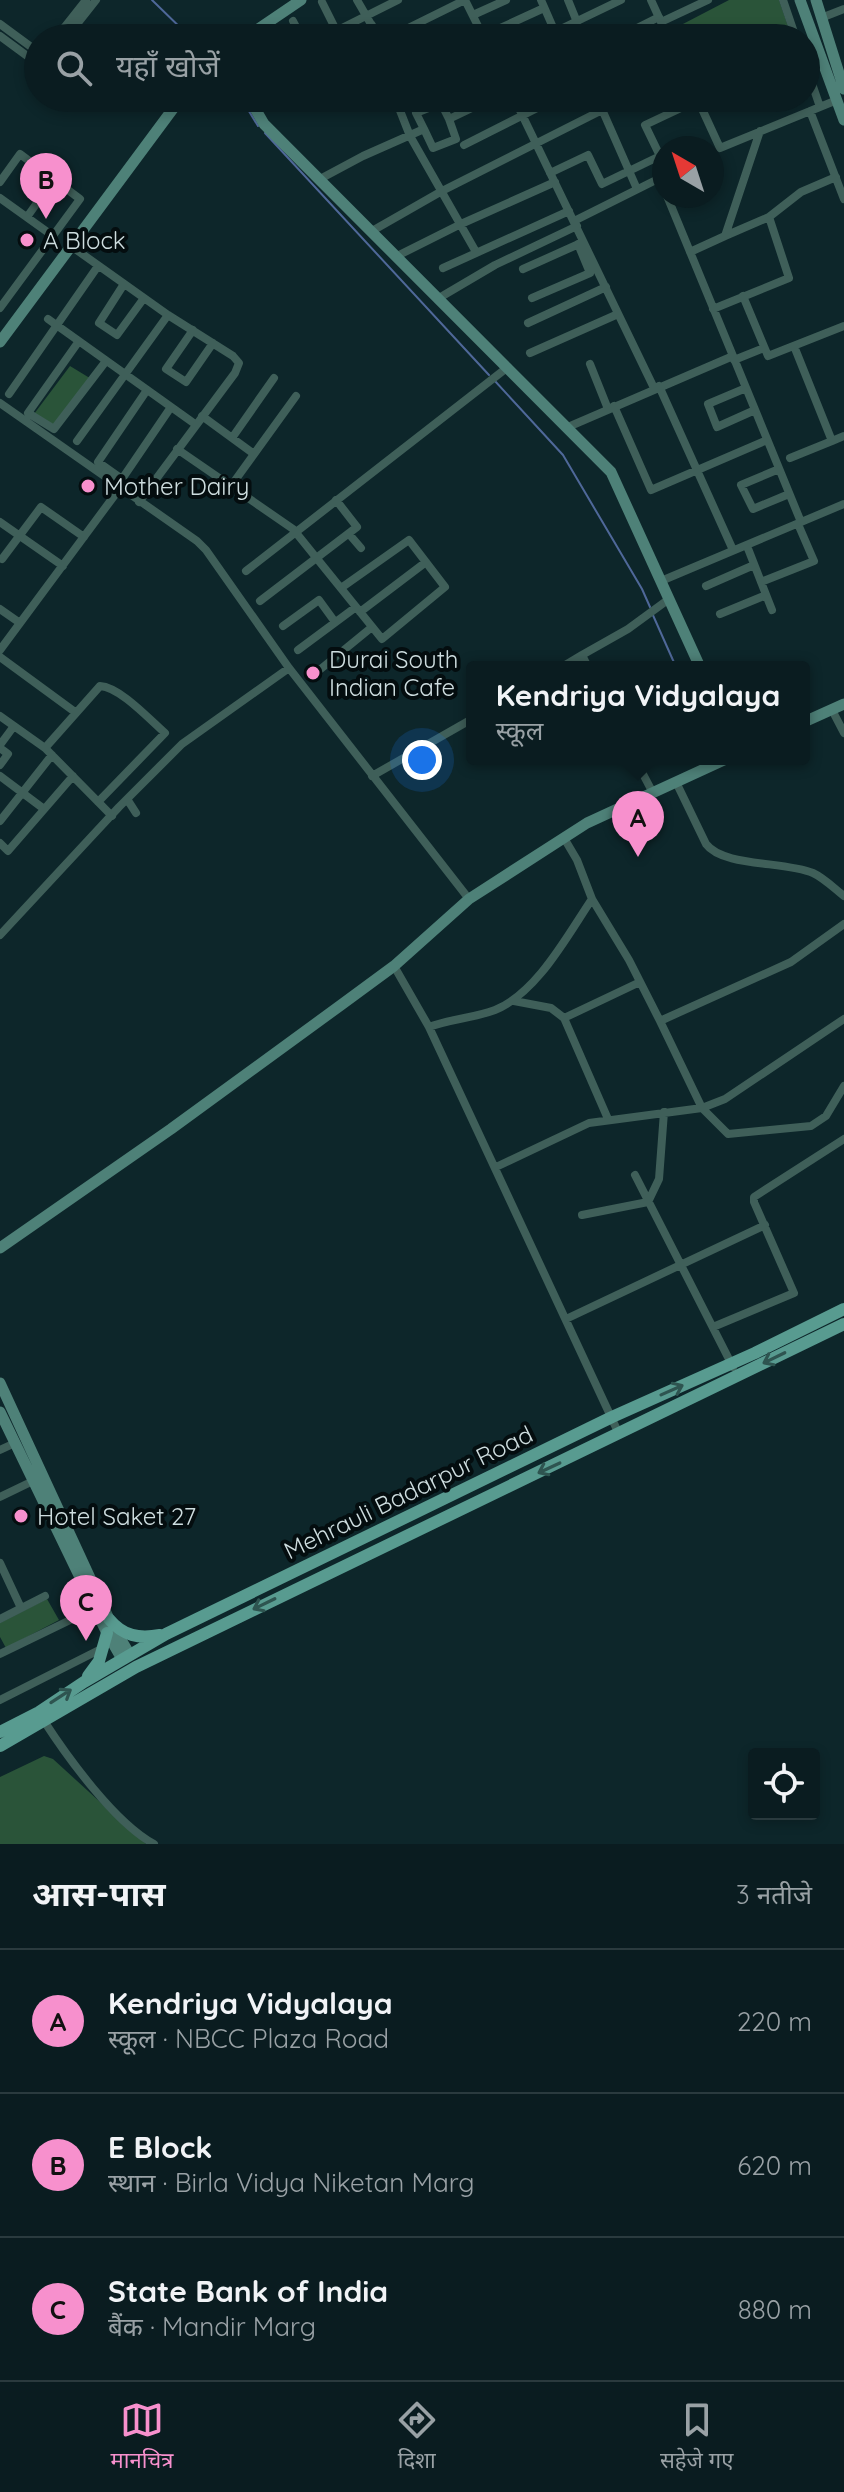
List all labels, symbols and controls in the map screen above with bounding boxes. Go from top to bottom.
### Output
search box [24,24,820,112]
icon: search [52,46,96,90]
text: यहाँ खोजें [116,47,220,85]
north arrow [652,136,724,208]
pin: B [20,153,72,219]
place label: A Block [43,225,126,255]
marker: A Block [18,231,36,249]
place label: Mother Dairy [104,471,249,501]
marker: Mother Dairy [79,477,97,495]
place label: Durai South Indian Cafe [329,644,459,702]
popup [466,661,810,765]
marker: Durai South Indian Cafe [304,664,322,682]
text: Kendriya Vidyalaya [496,676,780,714]
text: स्कूल [496,714,543,747]
your location [402,740,442,780]
pin: A [612,791,664,857]
one-way arrow [763,1351,787,1367]
one-way arrow [659,1382,684,1397]
street label: Mehrauli Badarpur Road [279,1419,537,1565]
one-way arrow [537,1461,561,1476]
place label: Hotel Saket 27 [37,1501,196,1531]
marker: Hotel Saket 27 [12,1507,30,1525]
pin: C [60,1575,112,1641]
one-way arrow [252,1597,276,1612]
one-way arrow [49,1688,72,1704]
map controls [748,1748,820,1820]
button: locate [748,1748,820,1820]
text: आस-पास [32,1872,166,1915]
text: 3 नतीजे [736,1878,812,1911]
text: Kendriya Vidyalaya [108,1984,393,2022]
text: A [50,2005,66,2038]
text: 220 m [737,2005,812,2038]
text: स्कूल · NBCC Plaza Road [108,2022,389,2055]
text: E Block [108,2128,212,2166]
text: B [49,2149,67,2182]
text: 620 m [737,2149,812,2182]
text: स्थान · Birla Vidya Niketan Marg [108,2166,475,2199]
text: State Bank of India [108,2272,388,2310]
text: C [50,2293,66,2326]
text: 880 m [738,2293,812,2326]
text: बैंक · Mandir Marg [108,2310,316,2343]
tab: मानचित्र [111,2398,174,2477]
tab: दिशा [395,2398,439,2477]
tab: सहेजे गए [660,2398,733,2477]

